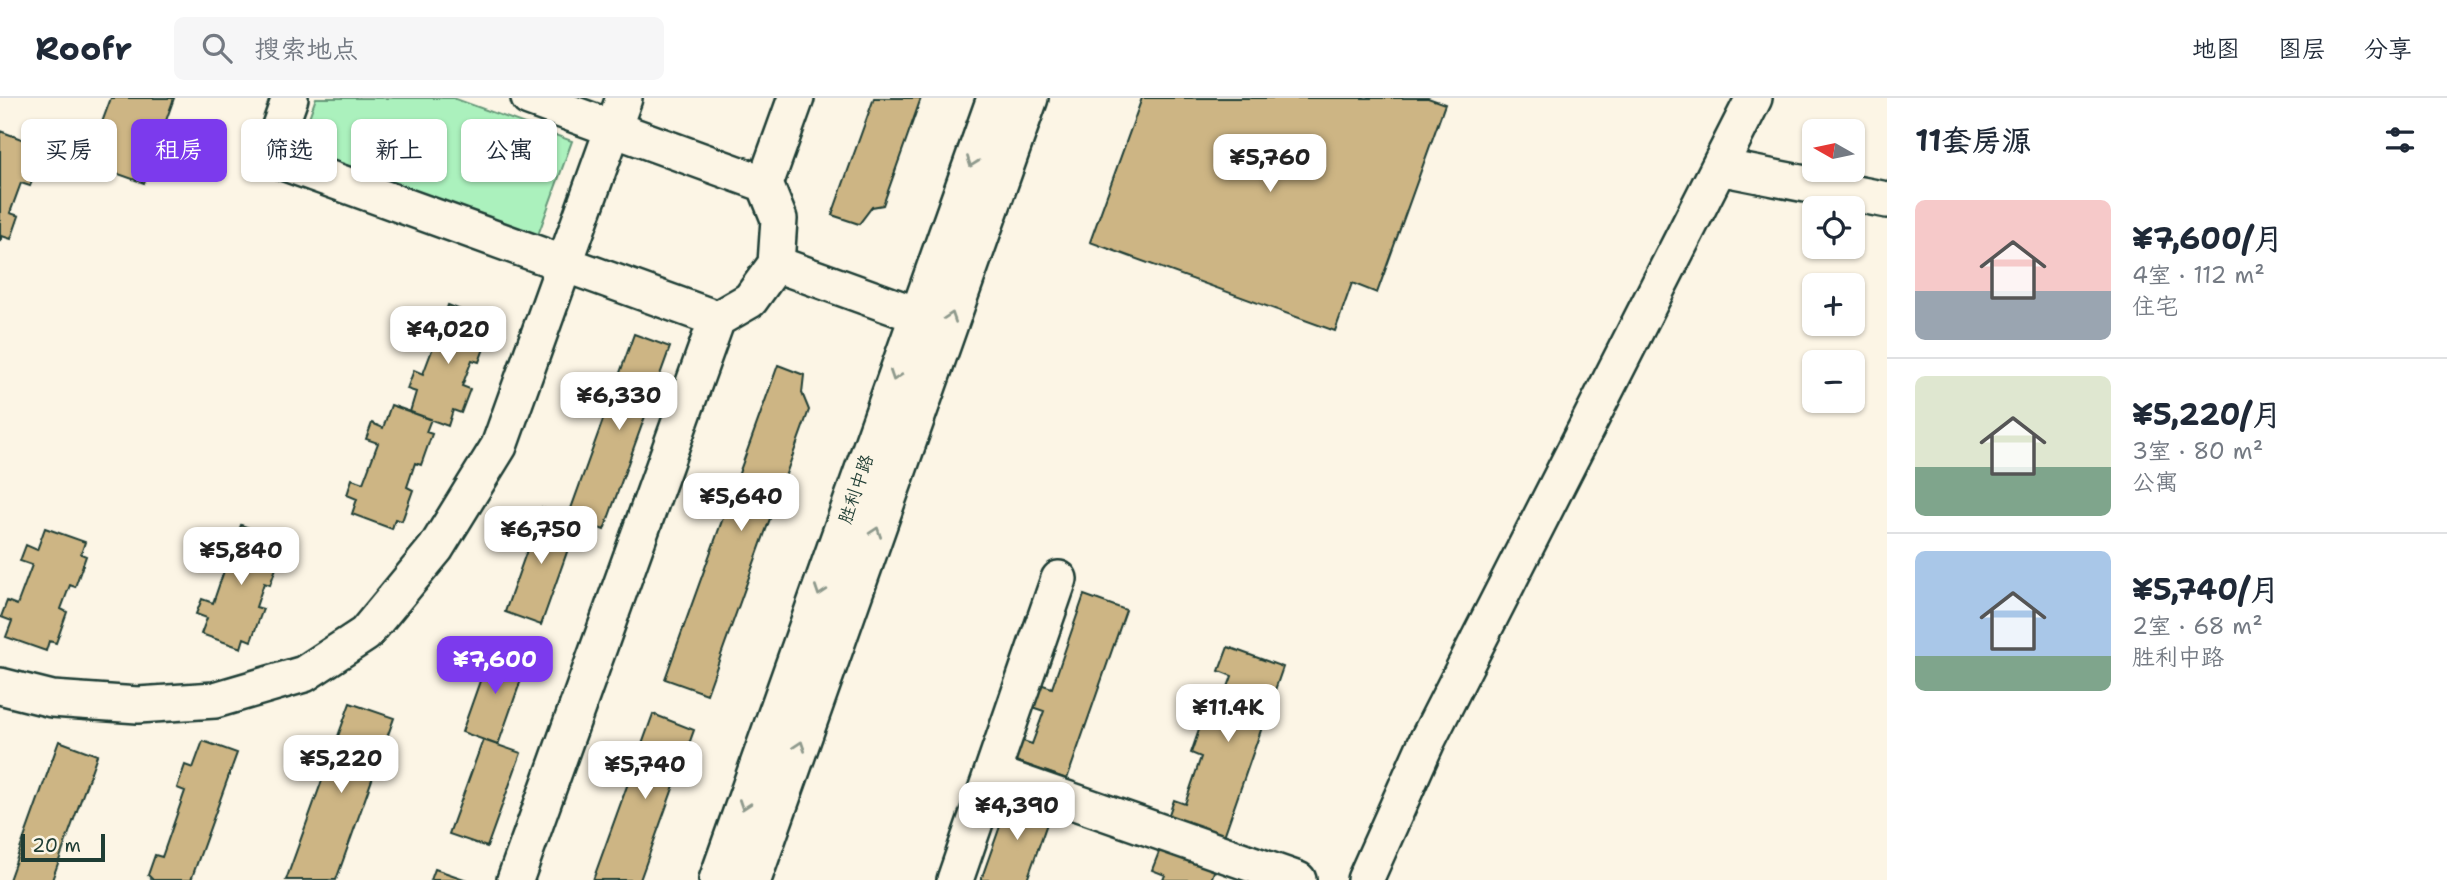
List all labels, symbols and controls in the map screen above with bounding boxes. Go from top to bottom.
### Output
search box [174,17,664,80]
text: Roofr [35,26,132,71]
icon: search [198,29,236,67]
text: 搜索地点 [254,31,358,66]
text: 地图 [2192,33,2240,65]
text: 图层 [2278,33,2326,65]
text: 分享 [2364,33,2412,65]
chip: 买房 [21,119,117,182]
chip: 租房 [131,119,227,182]
chip: 筛选 [241,119,337,182]
chip: 新上 [351,119,447,182]
chip: 公寓 [461,119,557,182]
north arrow [1802,119,1866,182]
map controls [1802,119,1865,413]
text: 11套房源 [1915,120,2032,161]
icon: filters [2381,121,2419,159]
pin: ¥5,760 [1213,134,1327,194]
text: ¥5,760 [1229,142,1311,172]
one-way arrow [966,156,980,168]
button: locate [1802,196,1865,259]
text: ¥7,600/月 [2132,218,2283,259]
icon: home [1971,228,2055,312]
text: 4室 · 112 m² [2132,260,2265,290]
button: + [1802,273,1865,336]
text: 住宅 [2132,291,2178,321]
pin: ¥4,020 [391,306,505,366]
one-way arrow [943,312,957,324]
text: ¥4,020 [406,314,490,344]
button: − [1802,350,1865,413]
one-way arrow [889,370,903,382]
pin: ¥6,330 [562,372,676,432]
text: ¥6,330 [576,380,662,410]
text: ¥5,220/月 [2132,394,2282,435]
icon: home [1971,404,2055,488]
text: 3室 · 80 m² [2132,436,2263,466]
street label: 胜利中路 [833,451,879,527]
text: 公寓 [2132,467,2178,497]
pin: ¥5,640 [684,474,798,533]
text: ¥5,640 [699,481,783,511]
pin: ¥6,750 [484,506,598,566]
text: ¥6,750 [500,514,582,544]
one-way arrow [868,526,882,538]
pin: ¥5,840 [184,528,298,587]
text: ¥5,840 [199,535,283,565]
text: ¥5,740/月 [2132,569,2280,610]
icon: home [1971,579,2055,663]
one-way arrow [814,584,828,596]
text: 2室 · 68 m² [2132,611,2263,641]
pin: ¥7,600 [438,636,552,696]
text: 胜利中路 [2132,642,2224,672]
text: ¥7,600 [453,644,537,674]
pin: ¥11.4K [1171,684,1285,744]
text: ¥11.4K [1192,692,1264,722]
pin: ¥5,220 [284,736,398,795]
one-way arrow [792,741,806,753]
pin: ¥5,740 [588,742,702,801]
text: ¥5,220 [299,743,383,773]
text: ¥5,740 [604,749,686,779]
pin: ¥4,390 [960,782,1074,842]
text: ¥4,390 [975,790,1059,820]
one-way arrow [738,799,752,811]
scale bar [21,831,105,863]
text: 20 m [32,833,81,858]

